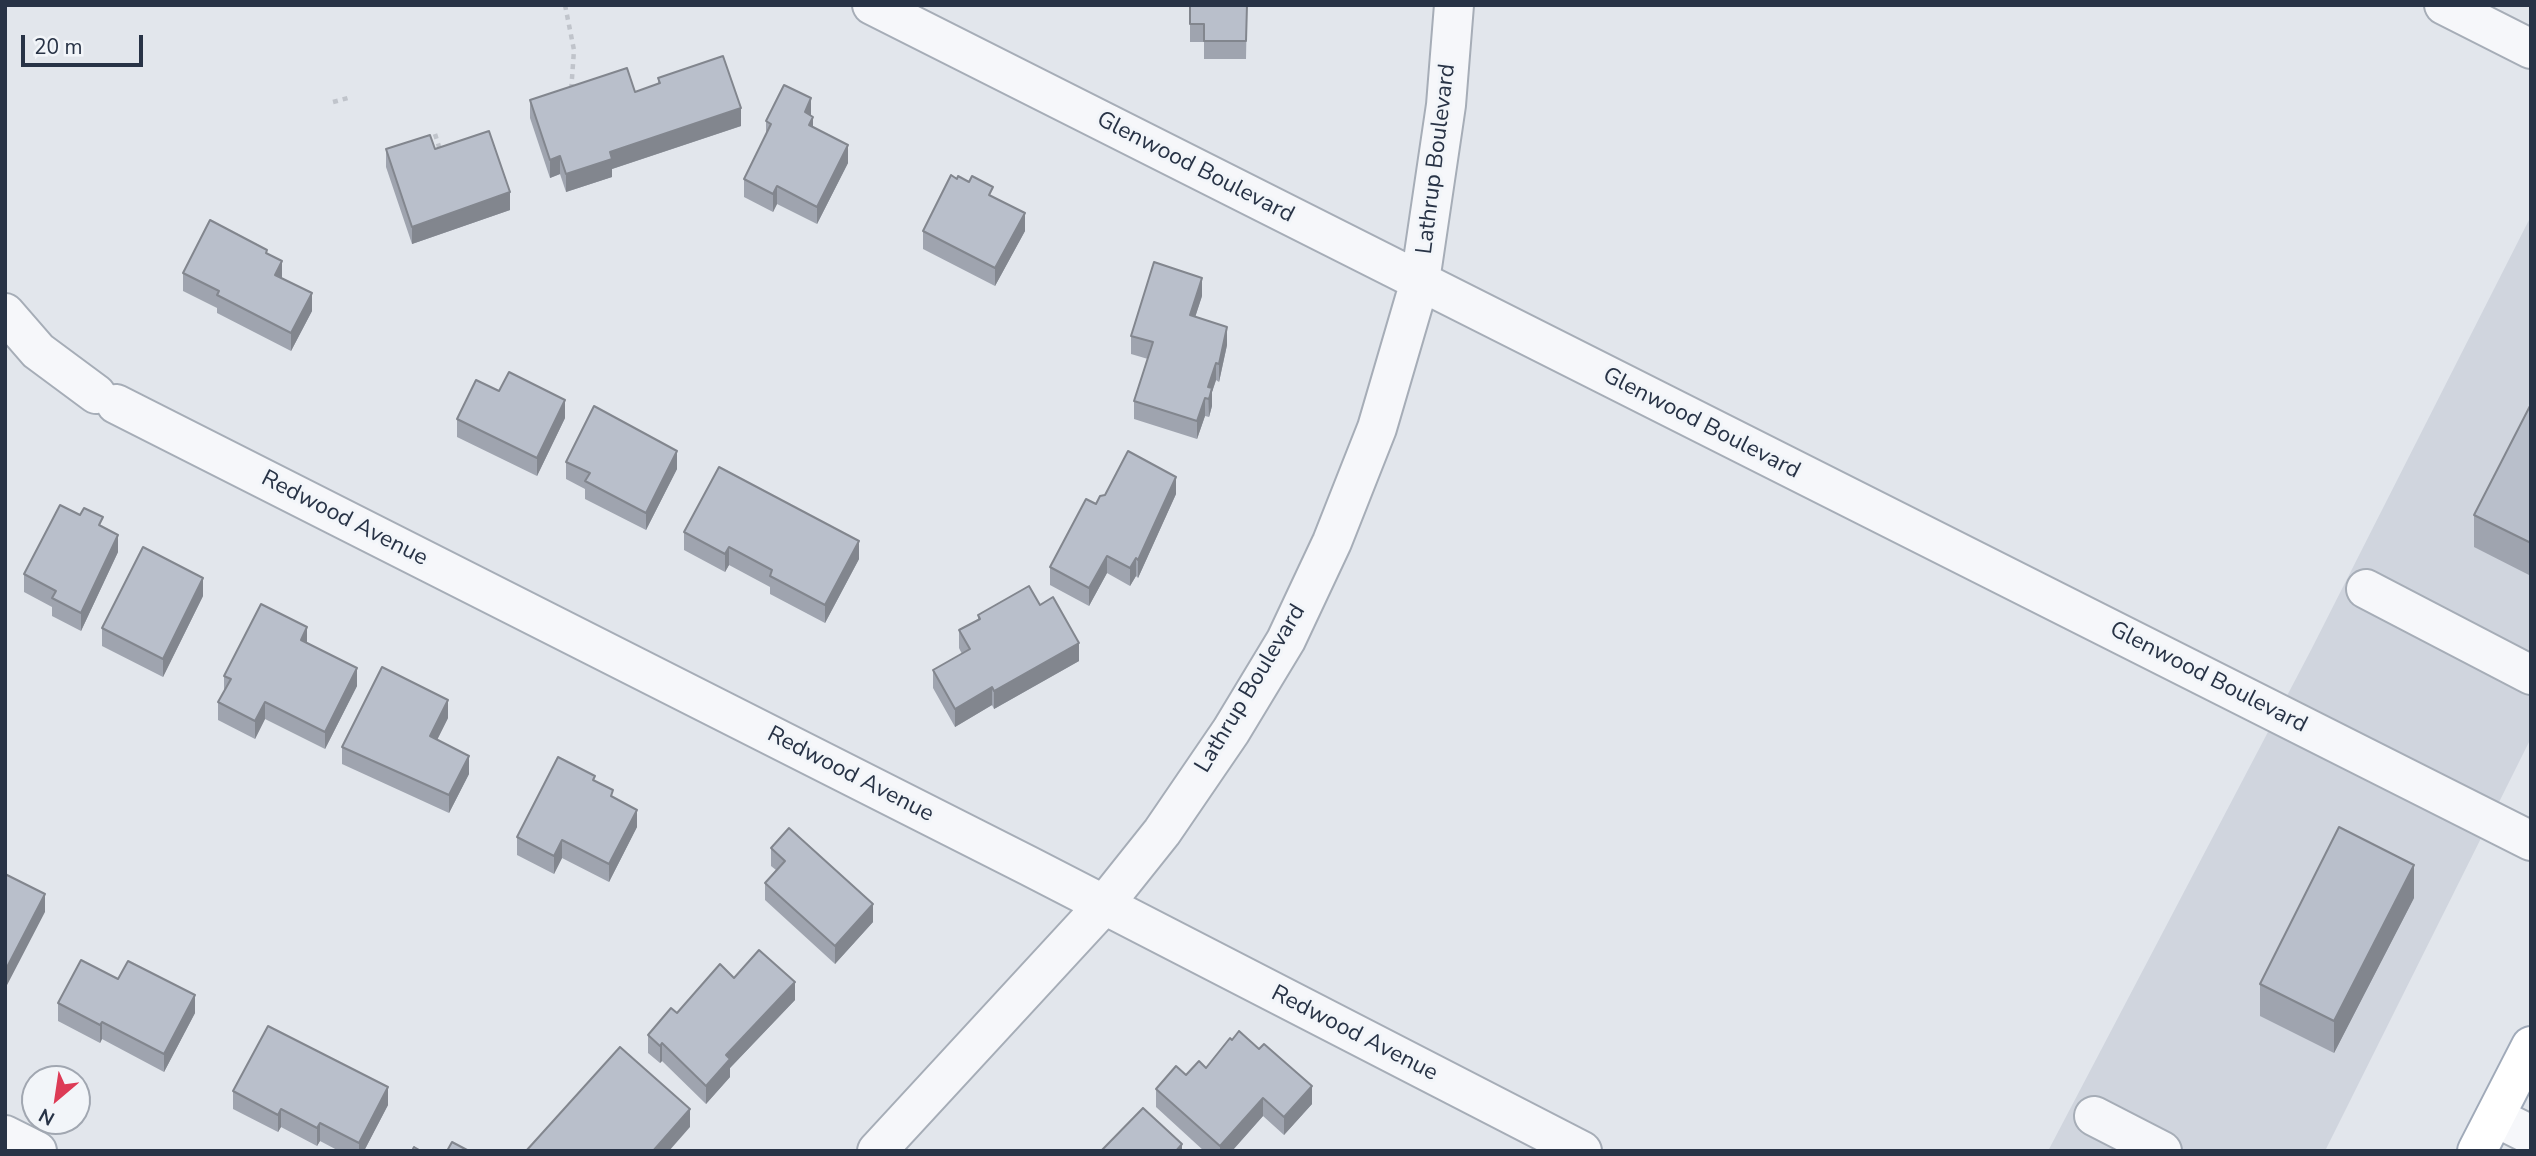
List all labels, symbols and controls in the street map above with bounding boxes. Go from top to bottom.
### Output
scale bar [24,21,147,65]
text: 20 m [34,33,83,61]
street label: Lathrup Boulevard [1412,62,1462,256]
street label: Glenwood Boulevard [1092,106,1298,230]
street label: Glenwood Boulevard [1598,362,1804,486]
street label: Redwood Avenue [256,465,432,573]
street label: Lathrup Boulevard [1190,600,1312,778]
street label: Glenwood Boulevard [2105,616,2311,740]
street label: Redwood Avenue [762,721,938,829]
street label: Redwood Avenue [1266,980,1442,1088]
north arrow [21,1065,91,1135]
text: N [34,1102,59,1131]

